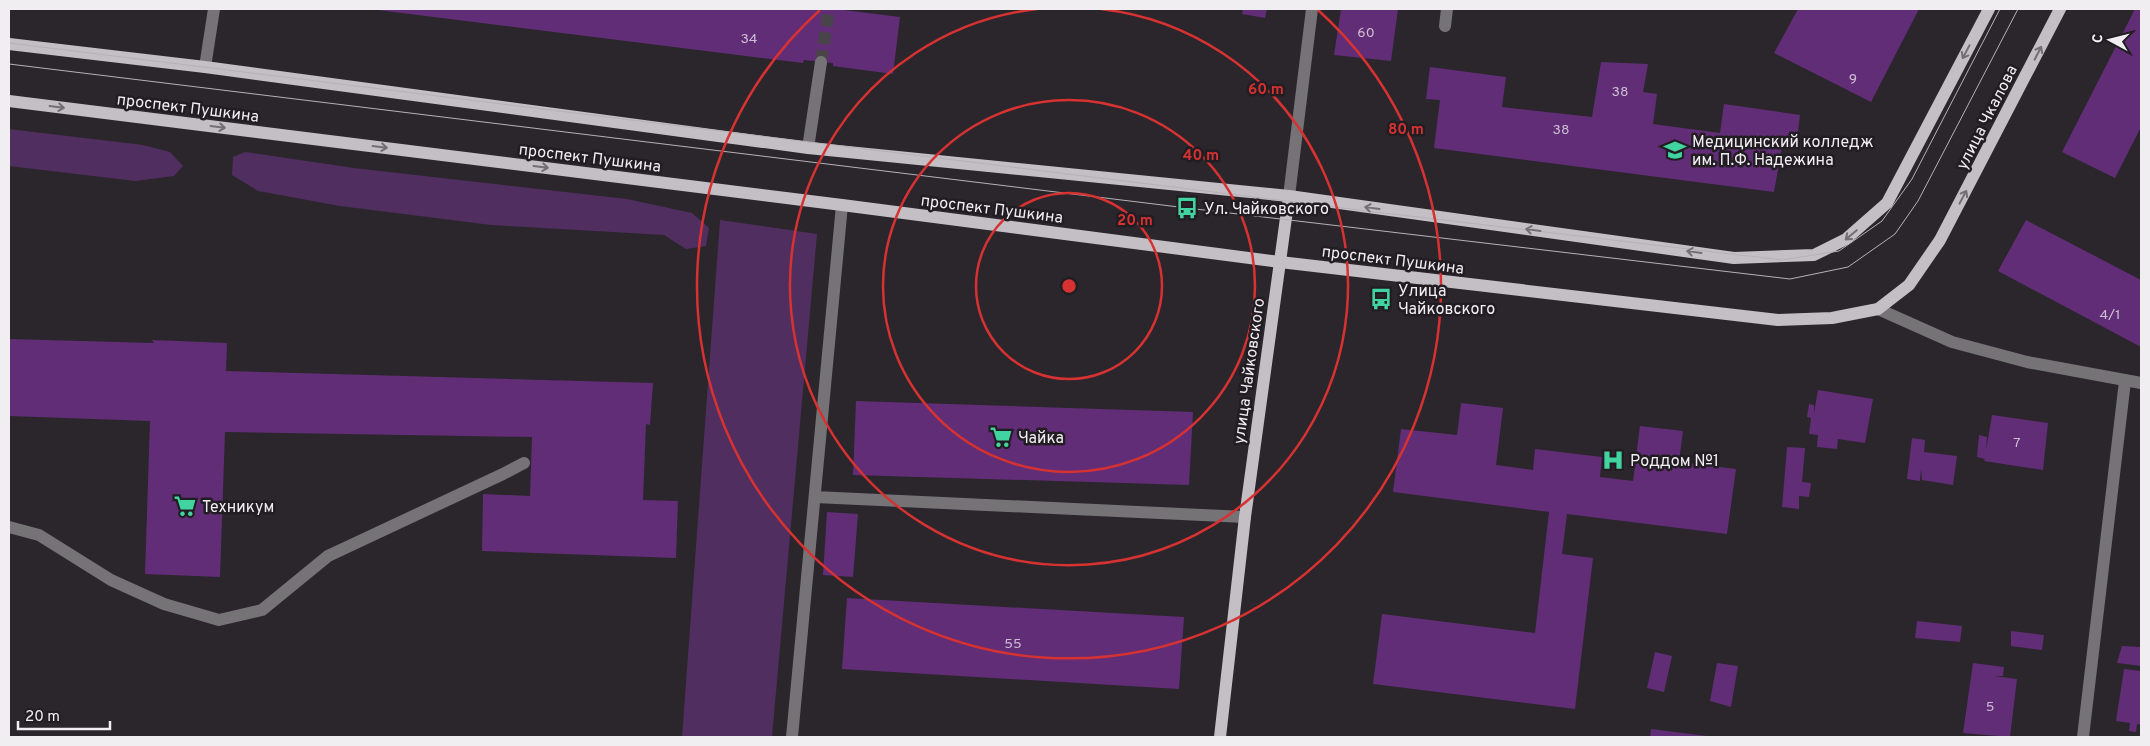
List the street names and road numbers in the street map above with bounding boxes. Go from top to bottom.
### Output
street label: улица Чкалова [1953,62,2023,174]
street label: проспект Пушкина [116,90,260,128]
street label: проспект Пушкина [518,140,662,178]
street label: проспект Пушкина [920,191,1064,229]
street label: проспект Пушкина [1321,242,1465,280]
street label: улица Чайковского [1230,297,1270,445]

